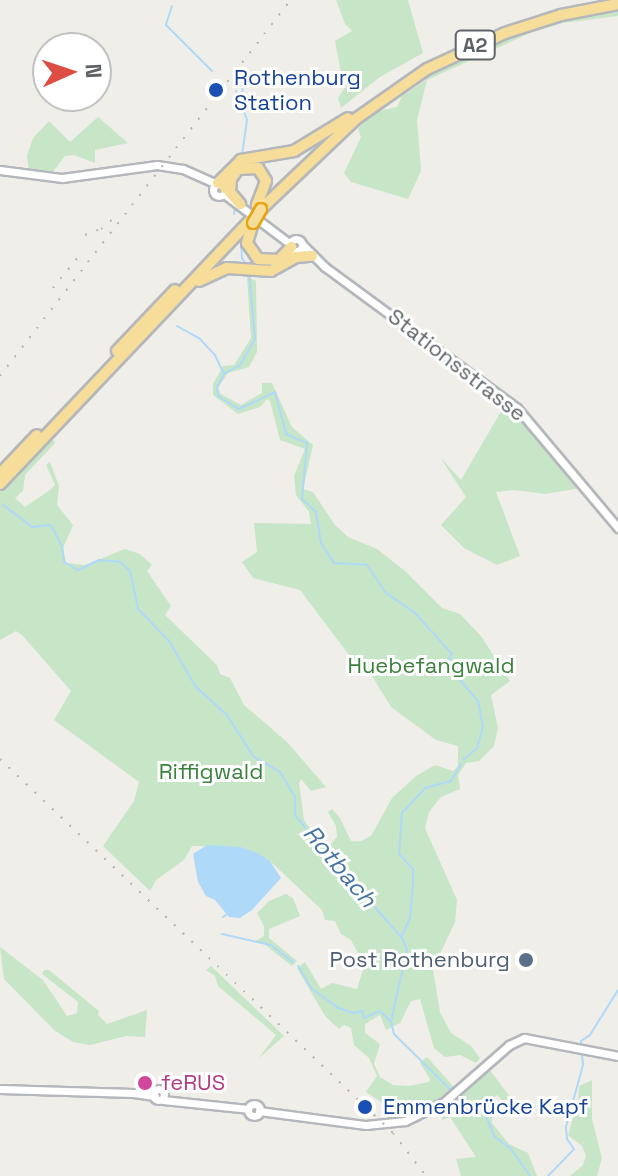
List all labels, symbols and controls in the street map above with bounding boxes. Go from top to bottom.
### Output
road number: A2 [453,29,497,61]
north arrow [32,32,112,112]
text: N [80,63,108,79]
place label: Rothenburg Station [234,64,361,116]
marker: Rothenburg Station [205,79,227,101]
street label: Stationsstrasse [383,303,531,427]
park label: Huebefangwald [347,653,515,679]
park label: Riffigwald [159,759,263,785]
water label: Rotbach [297,819,383,913]
place label: Post Rothenburg [330,947,510,973]
marker: Post Rothenburg [517,951,535,969]
place label: feRUS [161,1070,225,1096]
marker: feRUS [136,1074,154,1092]
place label: Emmenbrücke Kapf [383,1094,588,1120]
marker: Emmenbrücke Kapf [354,1096,376,1118]

